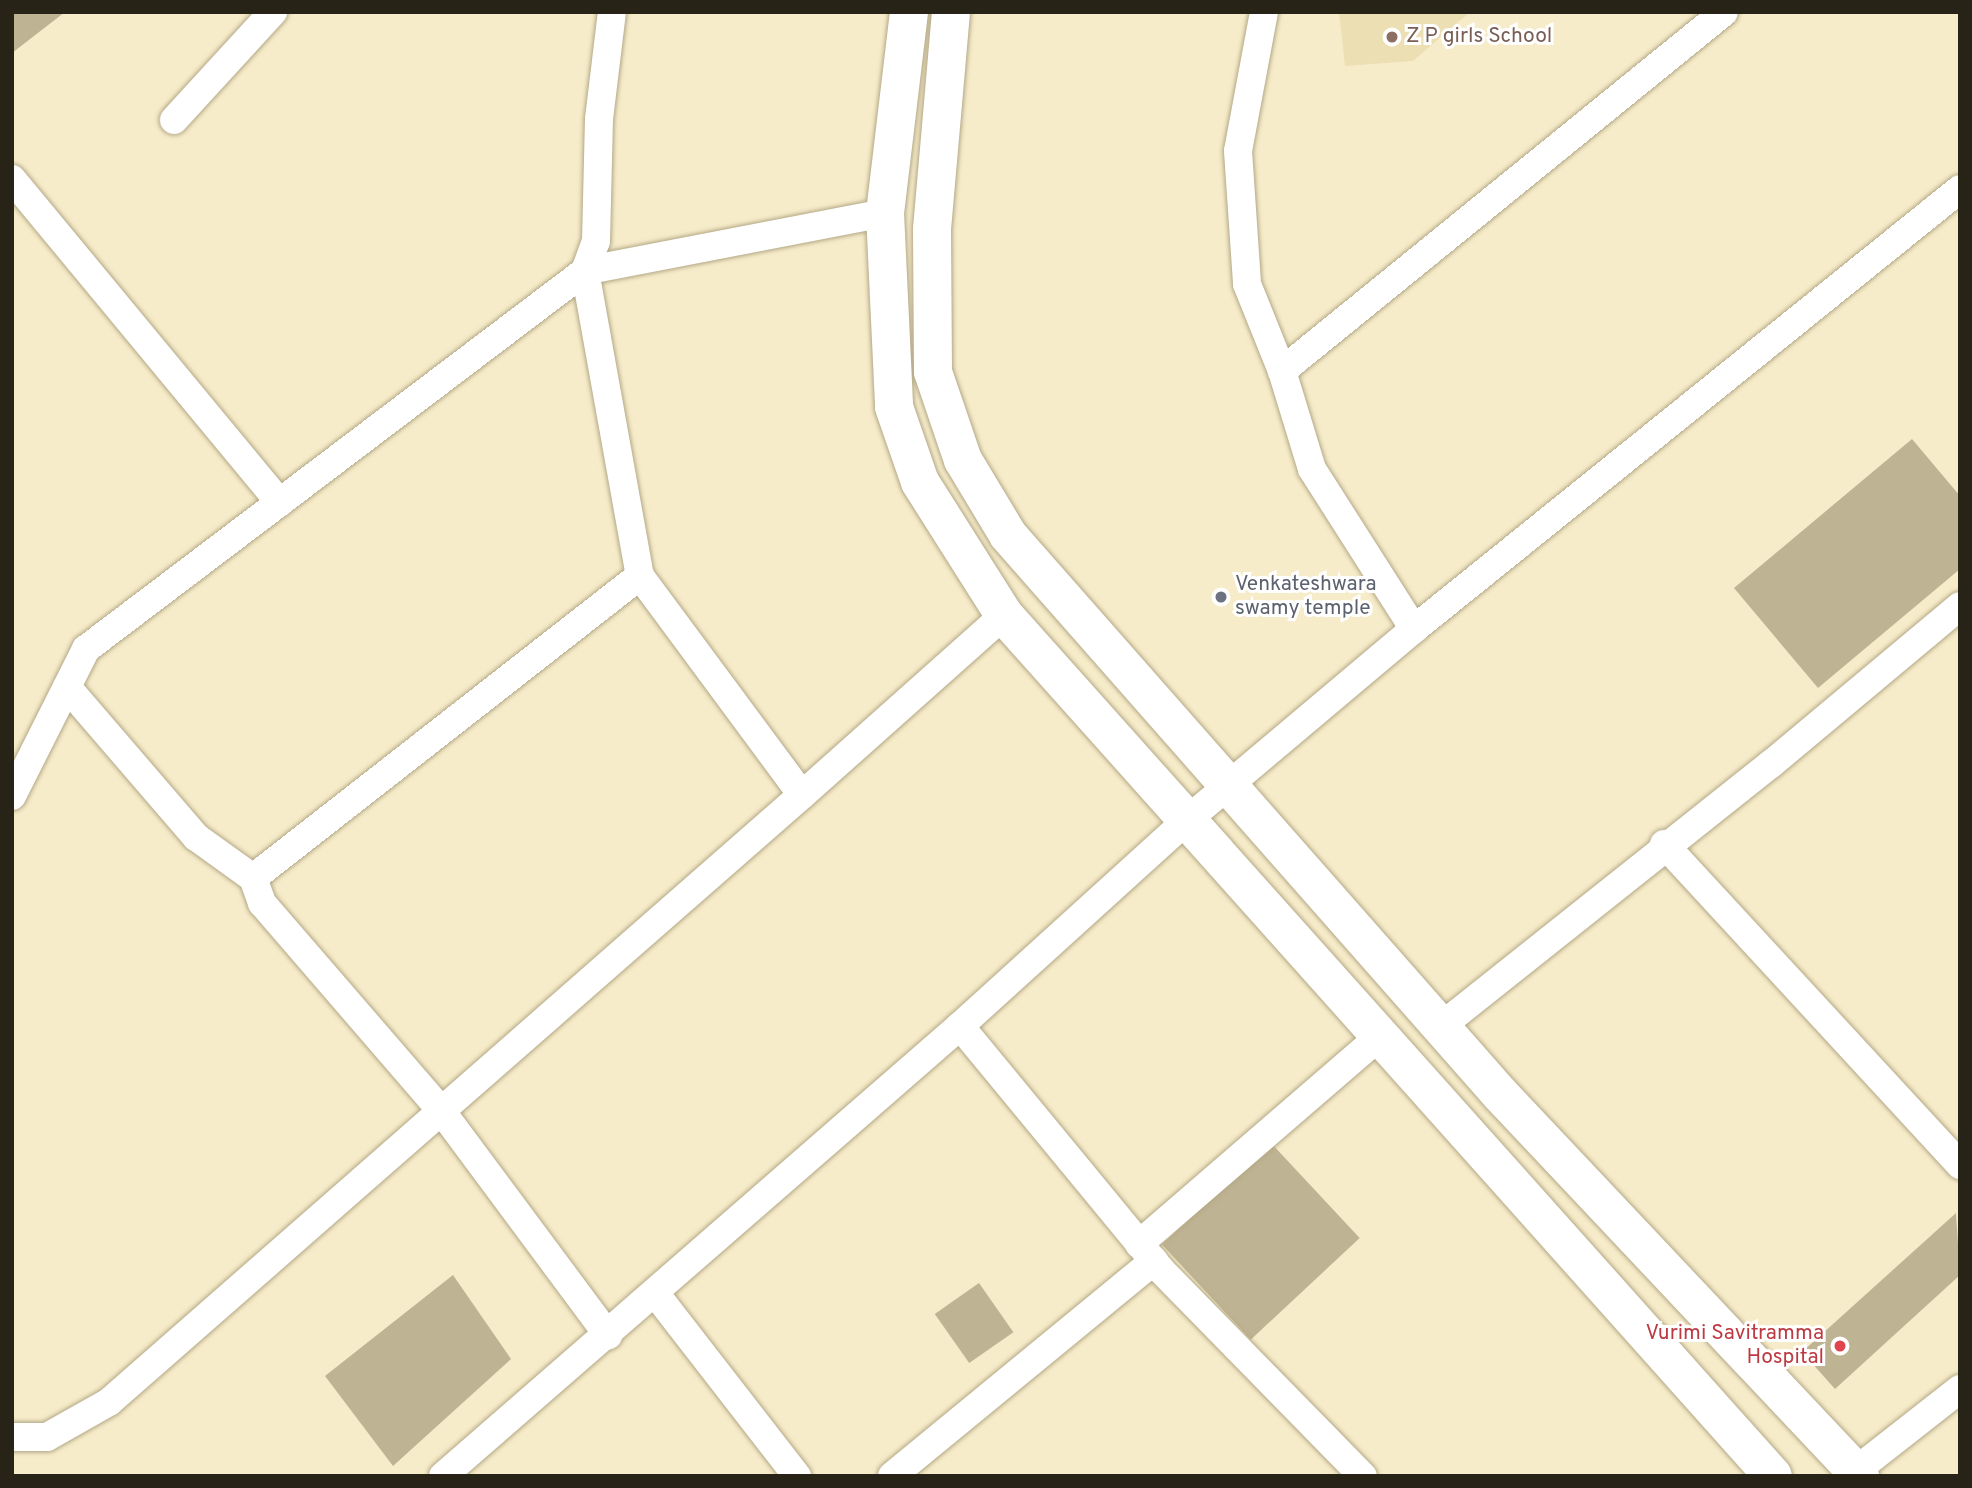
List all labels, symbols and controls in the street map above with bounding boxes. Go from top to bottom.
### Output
place label: Z P girls School [1406,24,1552,50]
marker: Z P girls School [1384,29,1400,45]
place label: Venkateshwara swamy temple [1235,572,1377,622]
marker: Venkateshwara swamy temple [1213,589,1229,605]
place label: Vurimi Savitramma Hospital [1645,1321,1824,1371]
marker: Vurimi Savitramma Hospital [1830,1336,1850,1356]

